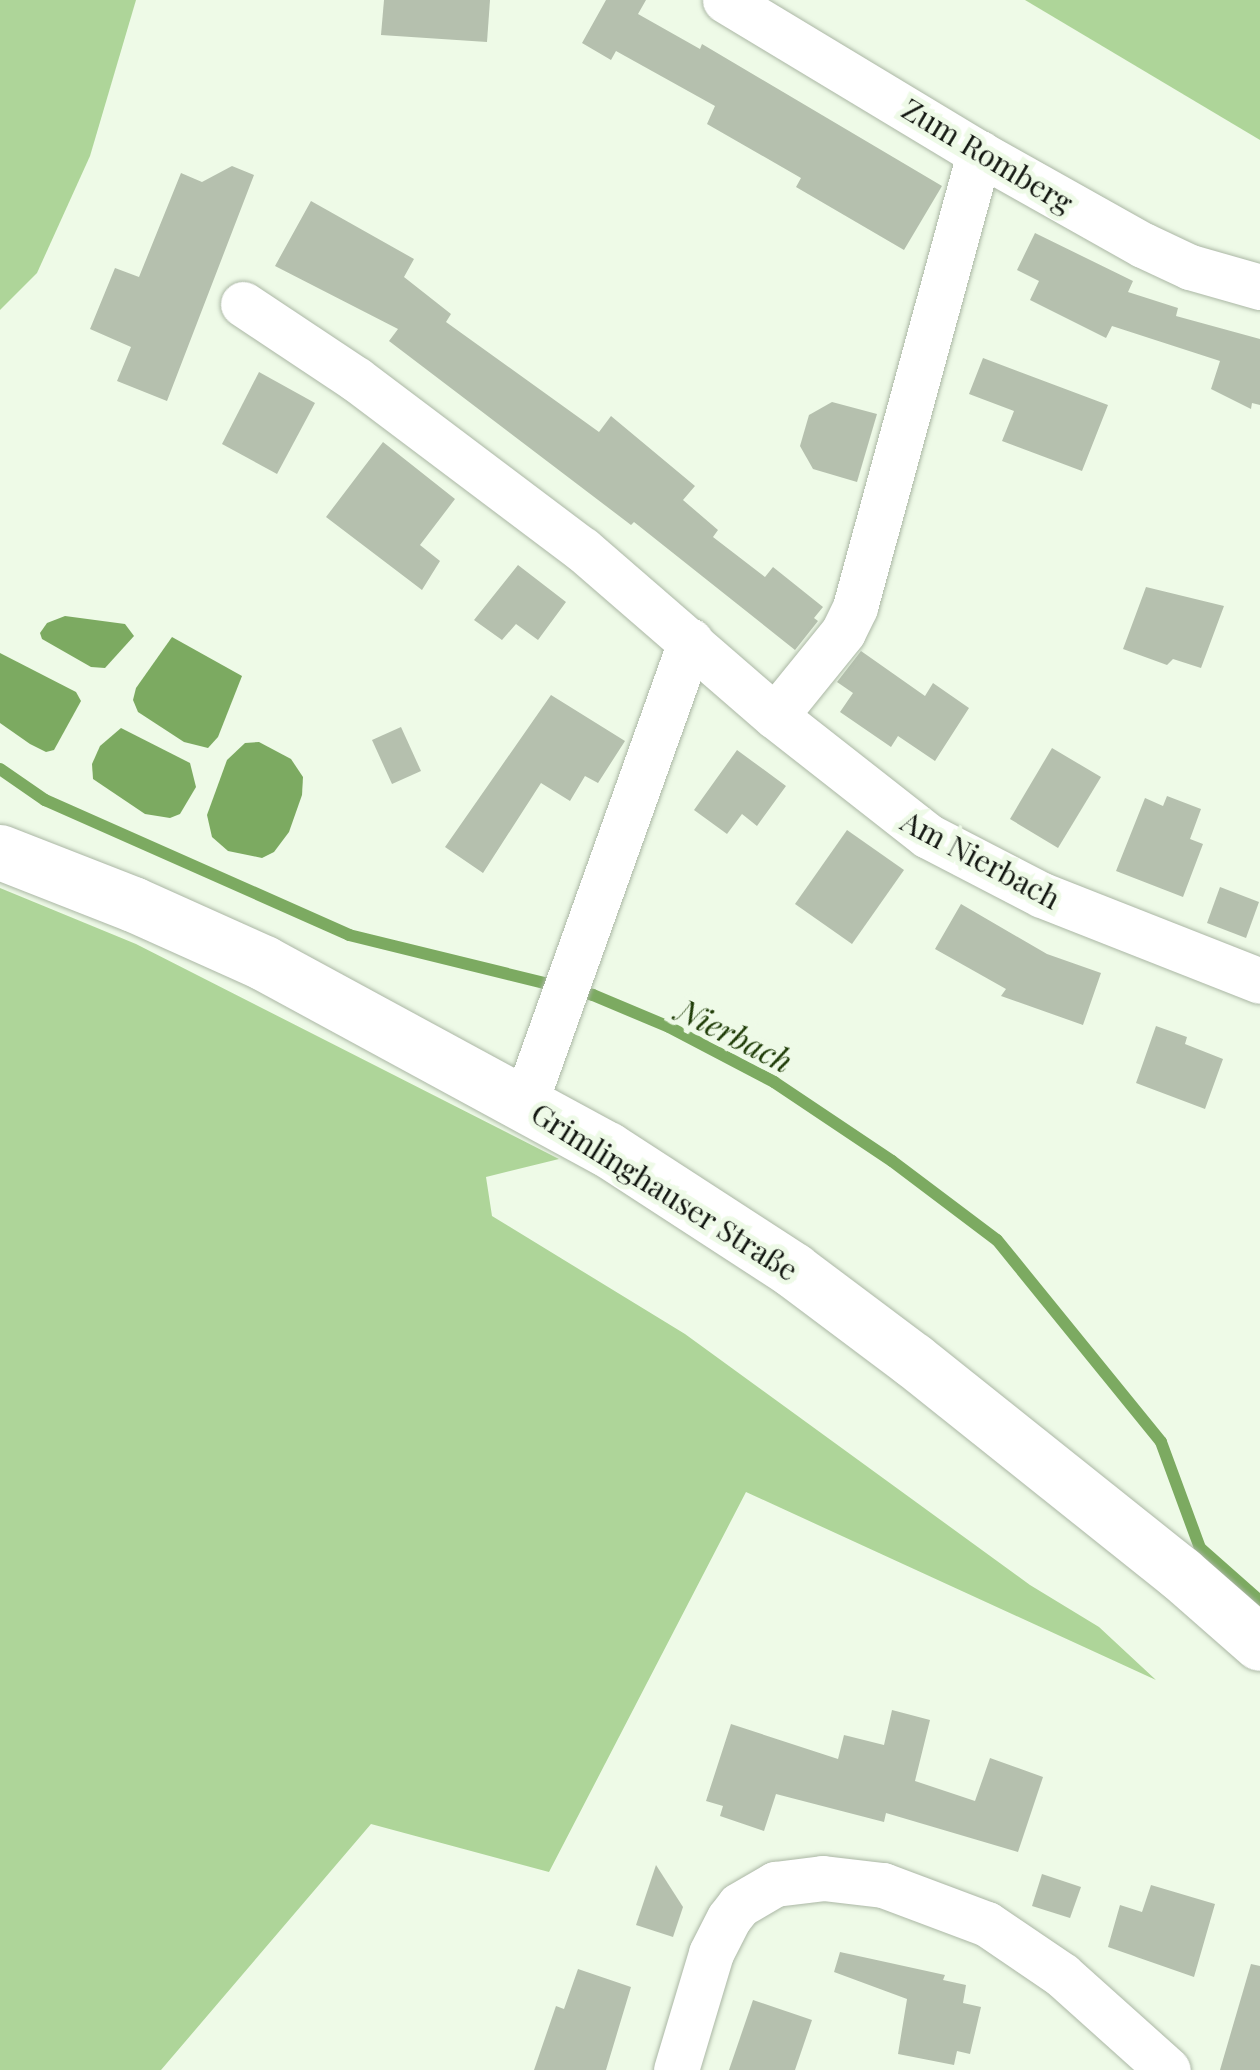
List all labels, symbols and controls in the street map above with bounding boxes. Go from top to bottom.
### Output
street label: Zum Romberg [896,90,1080,220]
street label: Am Nierbach [895,802,1067,916]
water label: Nierbach [671,990,799,1080]
street label: Grimlinghauser Straße [525,1094,805,1288]

